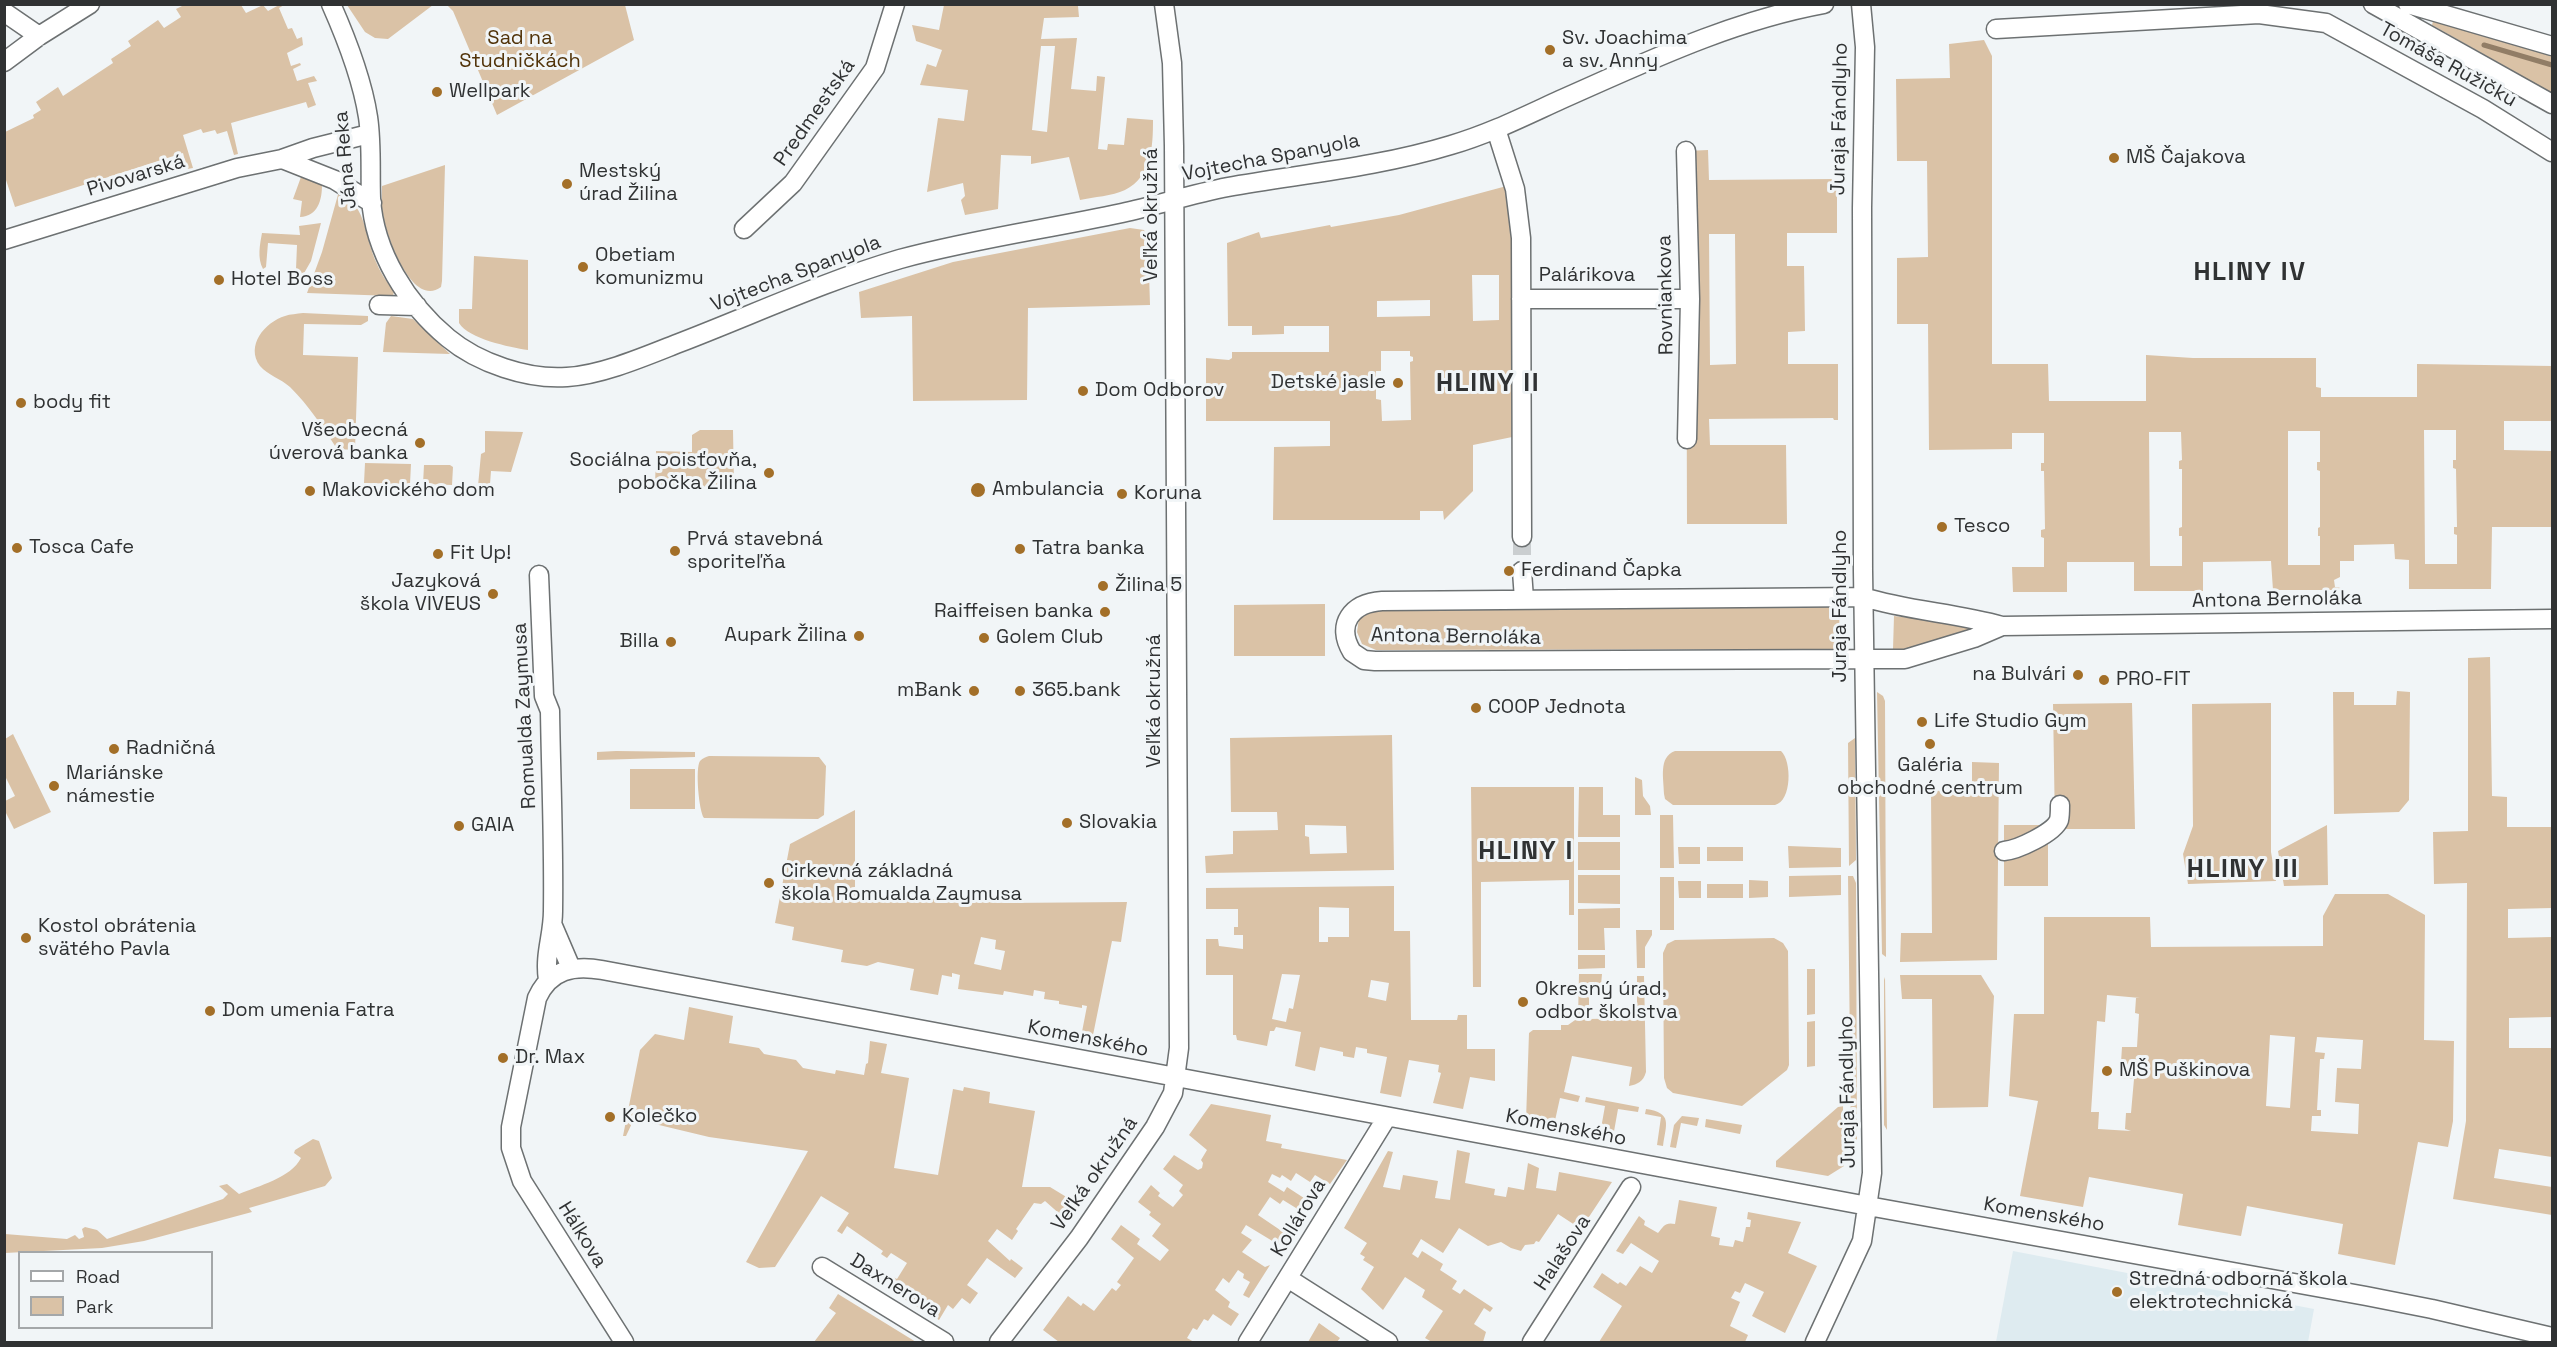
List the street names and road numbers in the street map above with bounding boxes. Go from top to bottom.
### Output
street label: Tomáša Ružičku [2375,17,2521,113]
street label: Juraja Fándlyho [1827,42,1853,196]
street label: Predmestská [769,55,861,171]
street label: Jána Reka [330,110,362,210]
street label: Vojtecha Spanyola [1180,129,1362,187]
street label: Veľká okružná [1140,148,1164,282]
street label: Pivovarská [84,150,188,202]
street label: Vojtecha Spanyola [708,231,884,317]
street label: Rovniankova [1653,235,1679,355]
street label: Palárikova [1539,264,1635,288]
street label: Juraja Fándlyho [1829,530,1853,682]
street label: Antona Bernoláka [2192,587,2362,613]
street label: Romualda Zaymusa [508,622,542,810]
street label: Antona Bernoláka [1371,624,1541,650]
street label: Veľká okružná [1143,634,1167,768]
street label: Juraja Fándlyho [1835,1015,1861,1169]
street label: Komenského [1025,1016,1151,1062]
street label: Komenského [1503,1105,1629,1151]
street label: Veľká okružná [1047,1112,1143,1236]
street label: Kollárova [1266,1175,1332,1261]
street label: Komenského [1982,1193,2106,1237]
street label: Hálkova [552,1197,612,1273]
street label: Halašova [1530,1211,1596,1295]
street label: Daxnerova [845,1249,945,1323]

